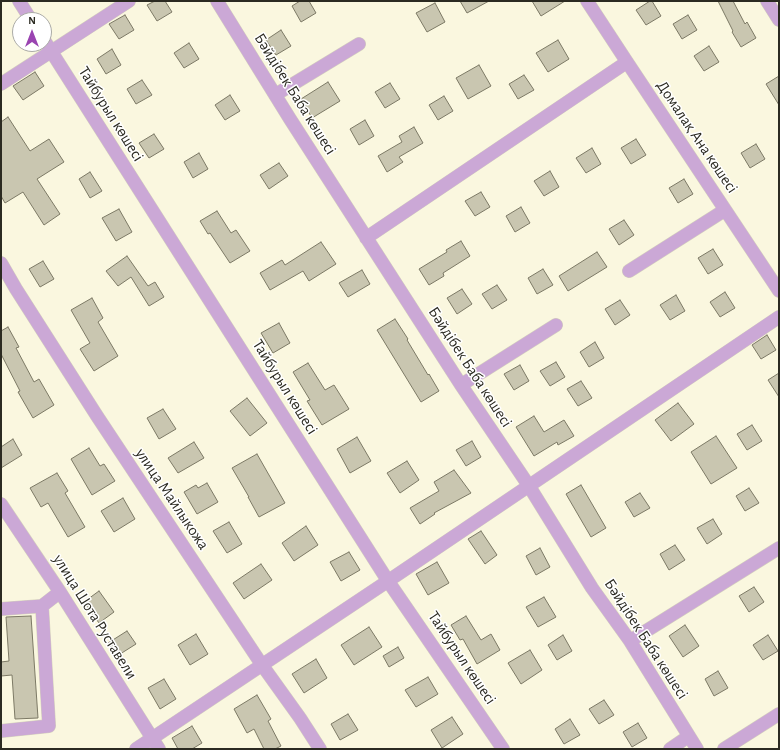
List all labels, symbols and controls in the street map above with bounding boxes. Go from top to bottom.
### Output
north arrow [12,12,52,52]
text: N [28,15,36,26]
street label: Бәйдібек Баба көшесі [250,30,340,158]
street label: Тайбурыл көшесі [74,63,148,165]
street label: Домалақ Ана көшесі [652,77,742,197]
street label: Бәйдібек Баба көшесі [424,303,516,431]
street label: Тайбурыл көшесі [248,336,322,438]
street label: улица Майлыкожа [131,445,213,553]
street label: улица Шота Руставели [49,551,141,683]
street label: Бәйдібек Баба көшесі [600,575,692,703]
street label: Тайбурыл көшесі [424,608,500,708]

